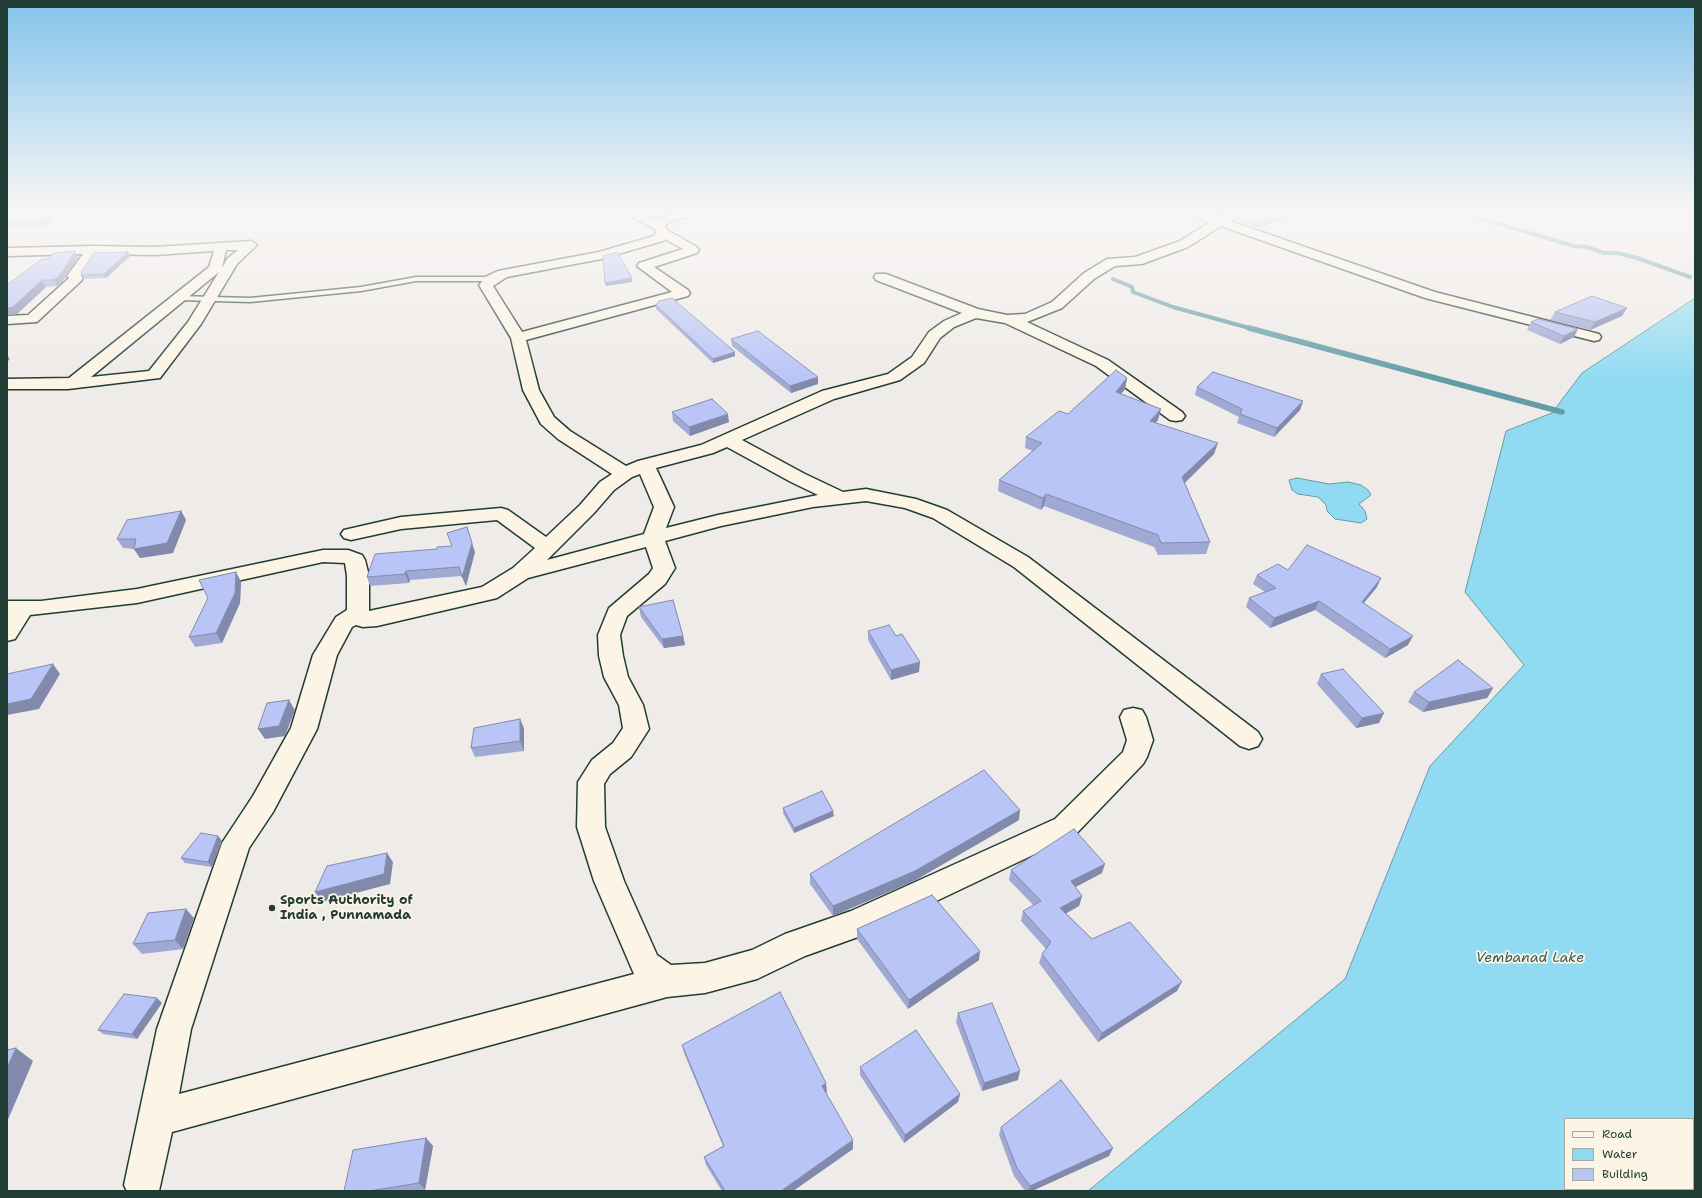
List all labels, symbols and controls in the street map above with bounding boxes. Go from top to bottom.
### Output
place label: Sports Authority of India , Punnamada [280,893,413,924]
marker: Sports Authority of India , Punnamada [267,903,277,913]
water label: Vembanad Lake [1476,950,1584,966]
legend [1564,1118,1694,1190]
text: Road [1602,1126,1632,1142]
text: Water [1602,1146,1637,1162]
text: Building [1602,1166,1648,1182]

